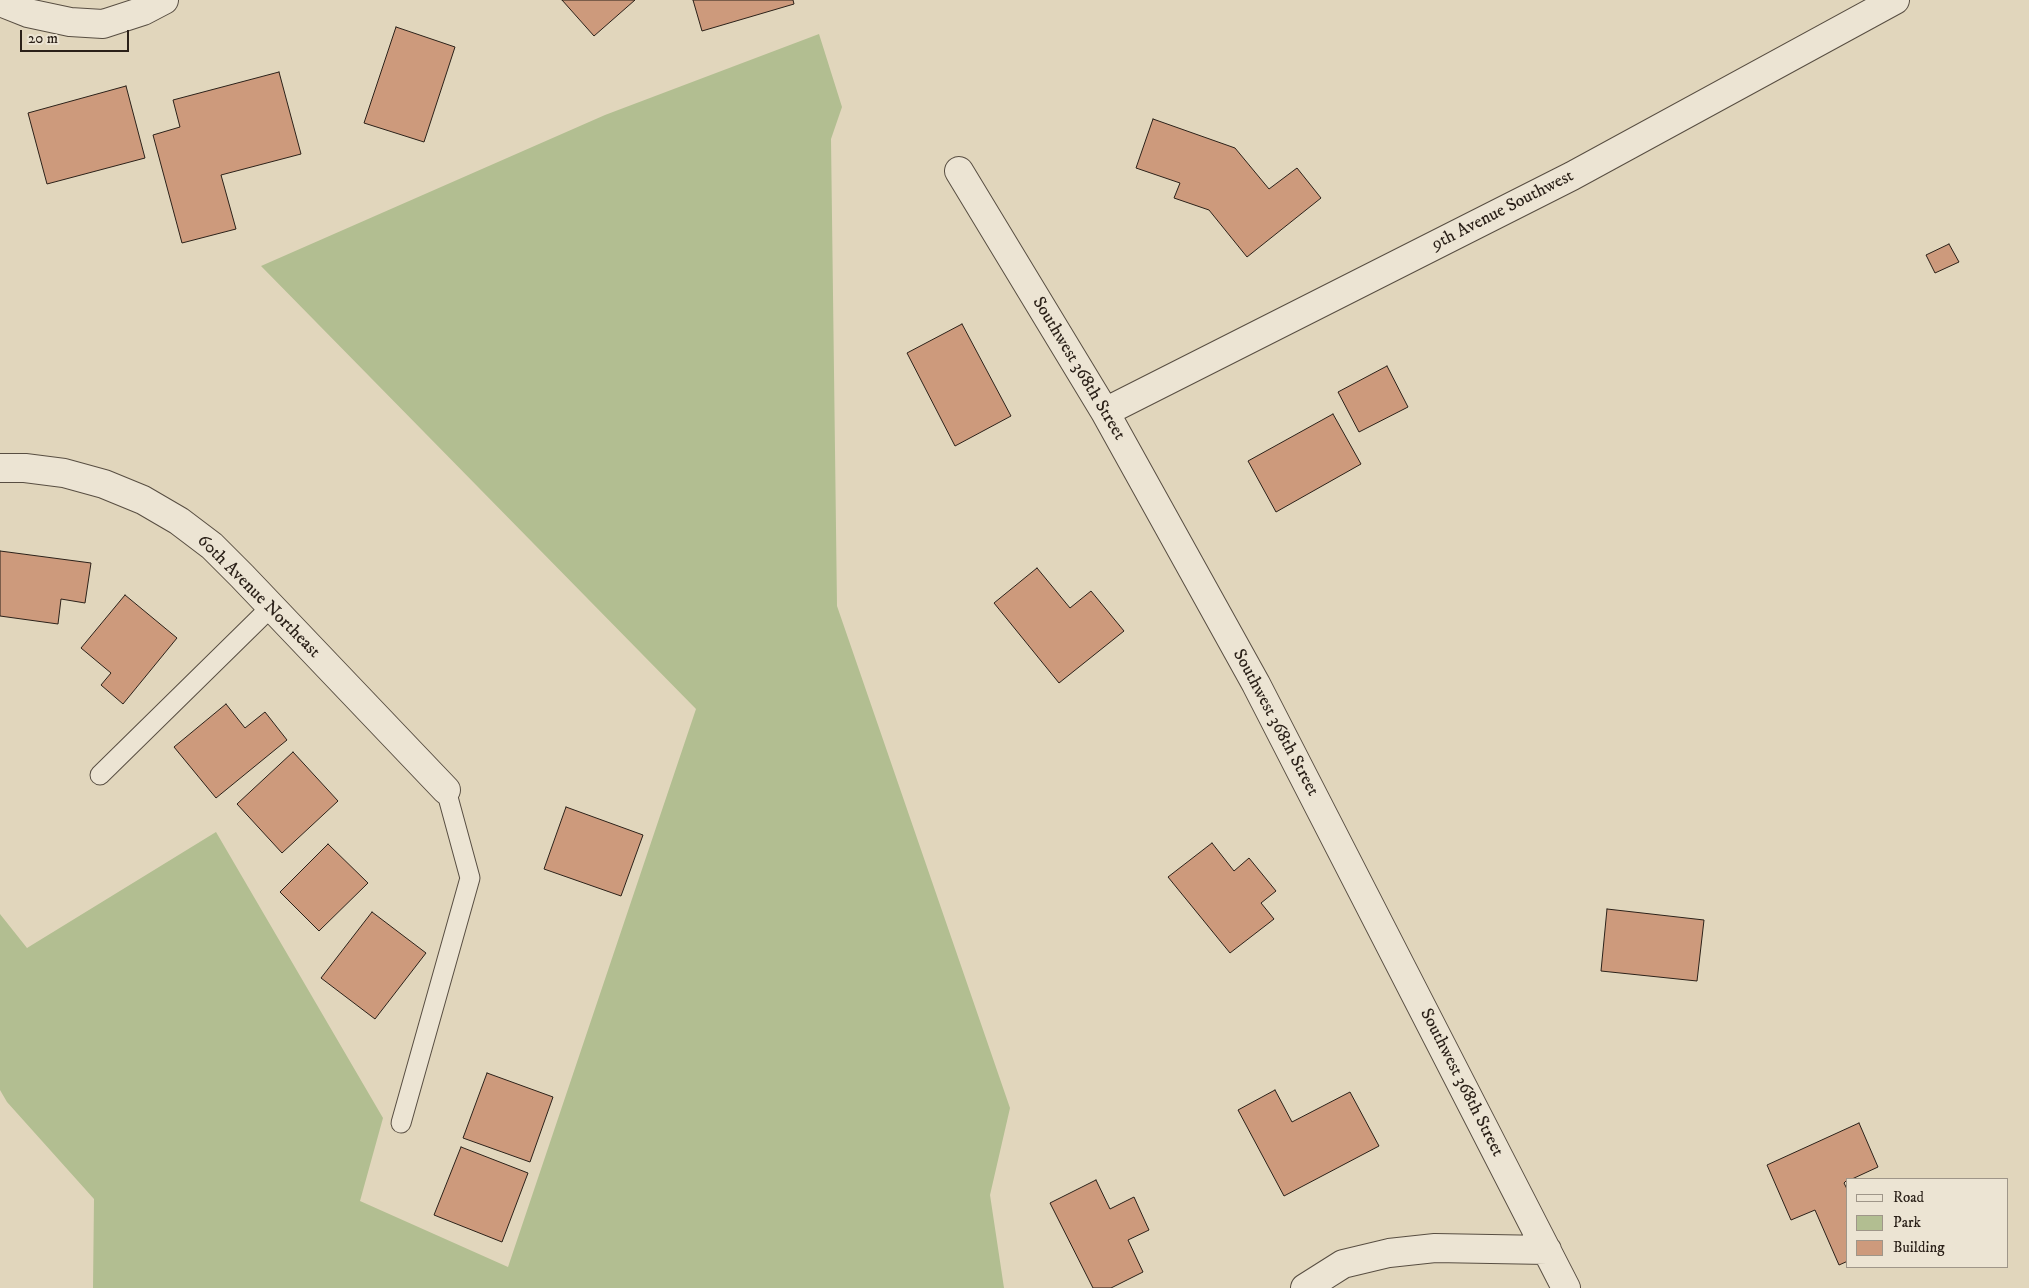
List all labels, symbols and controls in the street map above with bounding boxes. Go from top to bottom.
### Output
scale bar [22,20,131,52]
text: 20 m [28,29,58,48]
street label: 9th Avenue Southwest [1428,166,1578,256]
street label: Southwest 368th Street [1027,293,1129,445]
street label: 60th Avenue Northeast [192,531,324,663]
street label: Southwest 368th Street [1227,646,1323,800]
street label: Southwest 368th Street [1414,1005,1508,1161]
legend [1846,1178,2009,1268]
text: Road [1893,1188,1924,1207]
text: Park [1893,1213,1921,1232]
text: Building [1893,1238,1945,1257]

